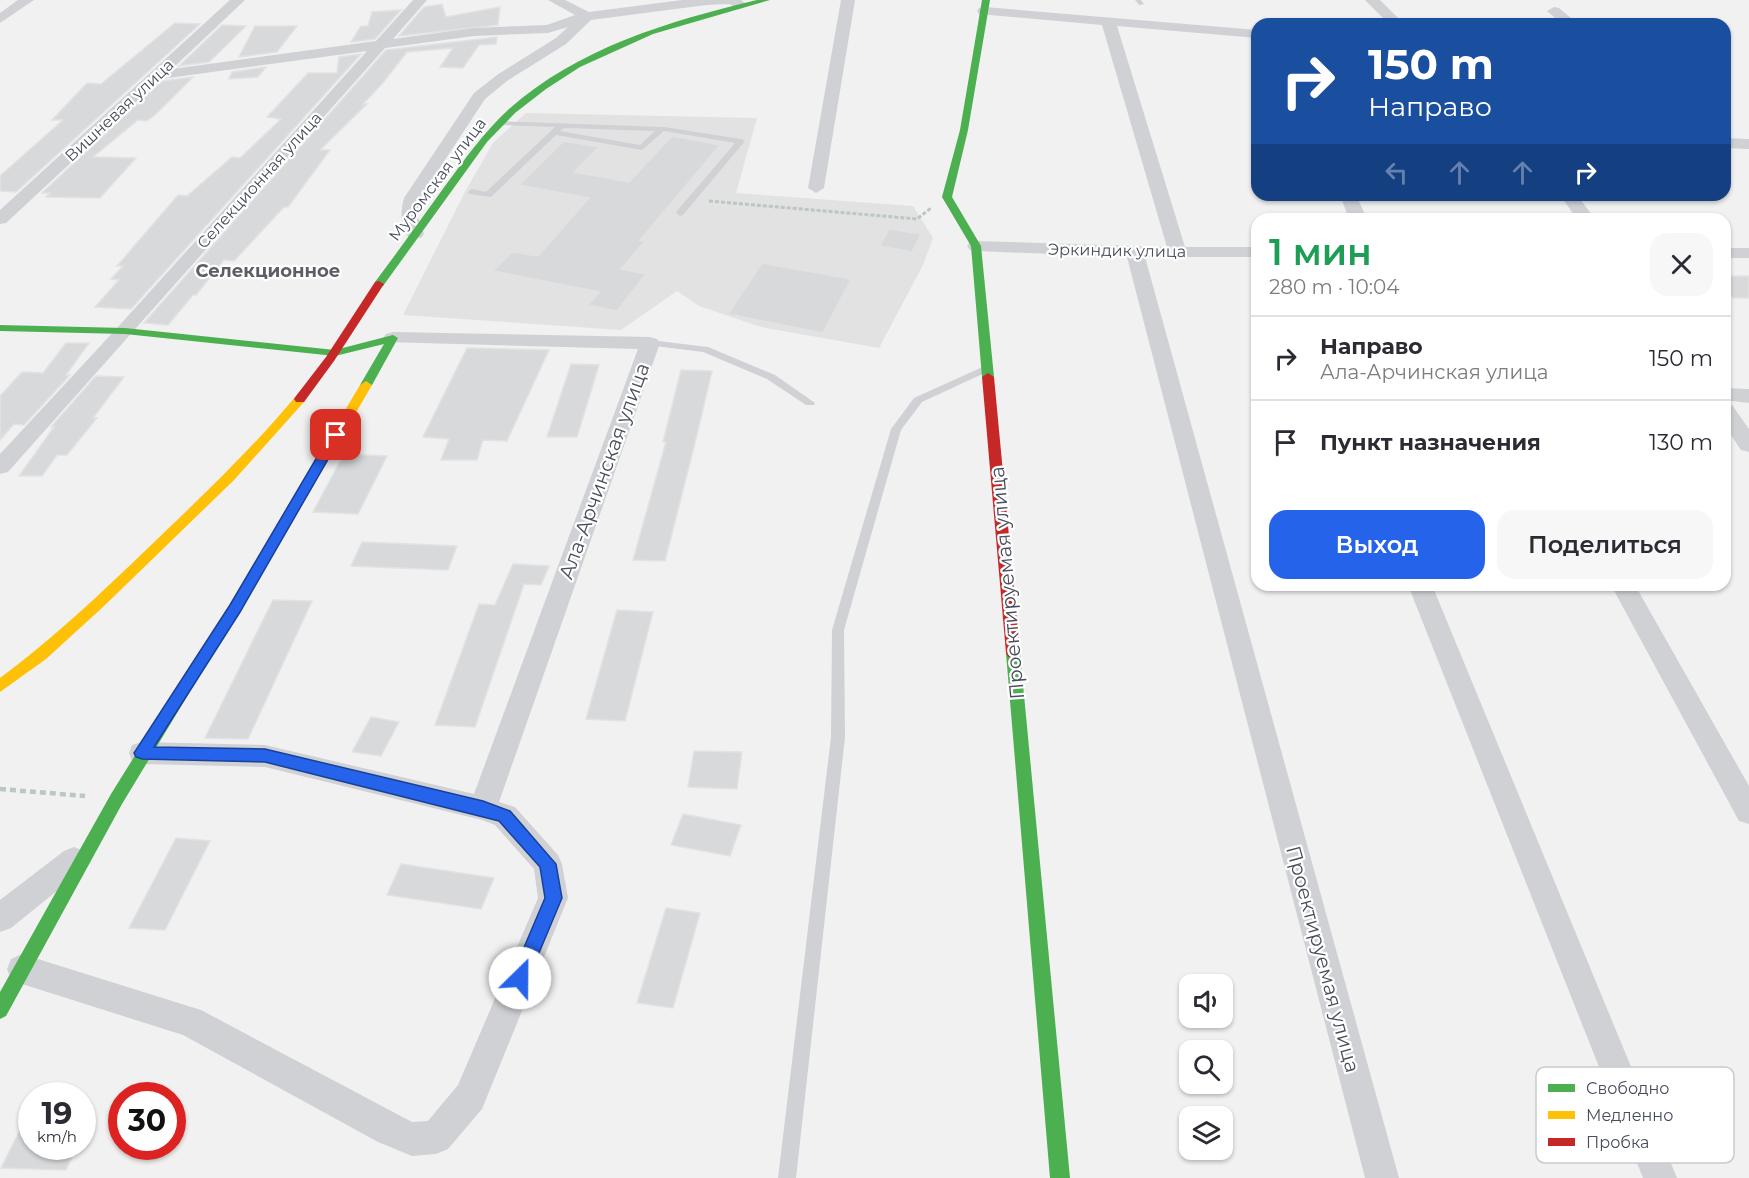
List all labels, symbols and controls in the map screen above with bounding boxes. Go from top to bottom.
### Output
text: 150 m [1368,38,1494,90]
icon: right [1269,42,1347,120]
street label: Вишневая улица [61,55,178,166]
text: Направо [1368,90,1492,123]
street label: Селекционная улица [193,108,326,252]
street label: Муромская улица [385,114,490,245]
icon: left [1380,156,1413,189]
icon: ahead [1443,156,1476,189]
icon: ahead [1506,156,1539,189]
icon: right [1569,156,1602,189]
text: 1 мин [1269,230,1372,274]
button: close [1650,233,1713,296]
street label: Эркиндик улица [1048,240,1186,261]
district label: Селекционное [196,260,340,282]
text: 280 m · 10:04 [1269,275,1400,299]
text: Направо [1320,333,1423,360]
icon: right [1269,342,1302,375]
text: 150 m [1649,345,1713,372]
street label: Ала-Арчинская улица [554,360,654,582]
text: Ала-Арчинская улица [1320,360,1549,384]
pin [310,409,361,460]
icon: arrive [319,418,352,451]
icon: arrive [1269,426,1302,459]
text: Пункт назначения [1320,429,1541,456]
text: 130 m [1649,429,1713,456]
street label: Проектируемая улица [985,465,1029,701]
button: Выход [1269,510,1485,579]
button: Поделиться [1497,510,1713,579]
street label: Проектируемая улица [1281,843,1365,1075]
position arrow [488,946,552,1010]
map controls [1179,974,1233,1160]
button: sound [1179,974,1233,1028]
button: search [1179,1040,1233,1094]
legend [1536,1067,1734,1163]
text: Свободно [1586,1079,1669,1098]
speed limit sign: 30 [108,1082,186,1160]
text: 19 [42,1095,72,1132]
button: layers [1179,1106,1233,1160]
text: Медленно [1586,1106,1673,1125]
text: km/h [37,1127,77,1146]
text: Пробка [1586,1133,1649,1152]

